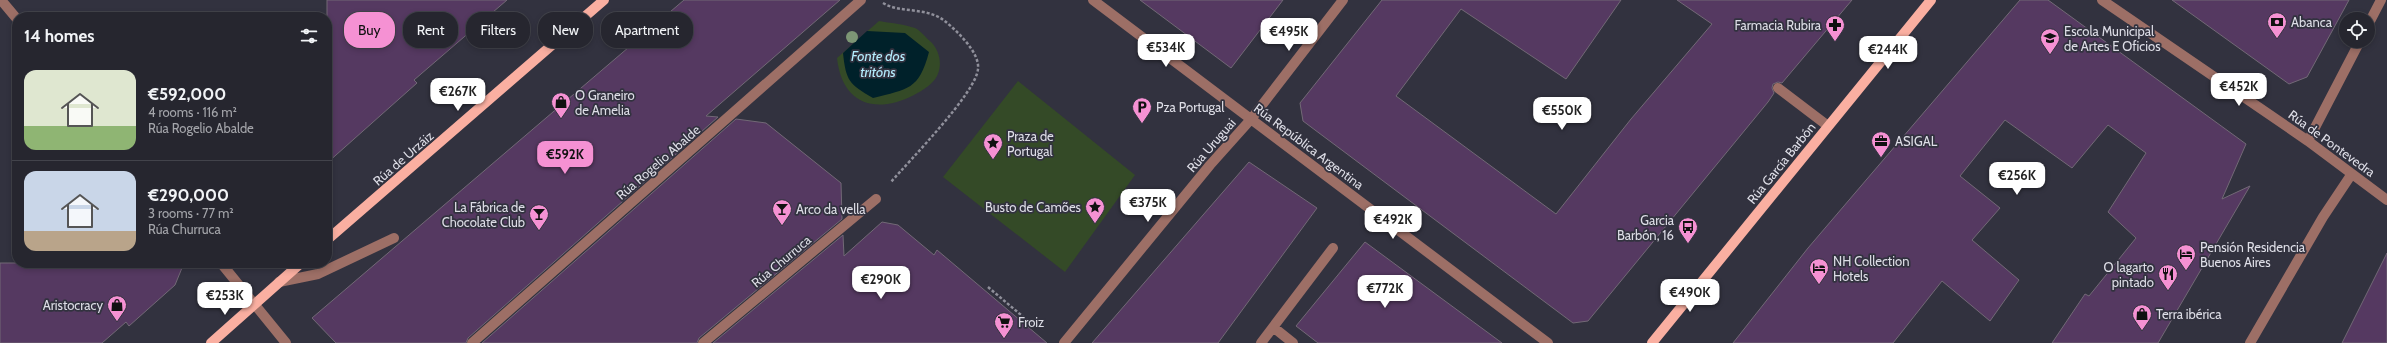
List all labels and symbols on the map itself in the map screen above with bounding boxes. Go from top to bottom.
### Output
bank icon: Abanca [2266,11,2288,39]
pharmacy icon: Farmacia Rubira [1824,14,1846,42]
place label: Abanca [2291,14,2333,30]
place label: Farmacia Rubira [1734,17,1822,33]
pin: €495K [1261,18,1317,52]
place label: Escola Municipal de Artes E Oficios [2064,23,2161,54]
school or university icon: Escola Municipal de Artes E Oficios [2039,27,2061,55]
pin: €534K [1138,34,1194,68]
pin: €244K [1860,36,1916,70]
water label: Fonte dos tritóns [851,47,906,81]
pin: €452K [2211,73,2267,107]
pin: €267K [430,78,486,112]
place label: O Graneiro de Amelia [575,87,635,118]
shop icon: O Graneiro de Amelia [550,91,572,119]
parking icon: Pza Portugal [1131,96,1153,124]
pin: €550K [1534,97,1590,131]
place label: Pza Portugal [1156,99,1224,115]
street label: Rúa República Argentina [1251,100,1368,193]
street label: Rúa de Pontevedra [2285,106,2379,180]
street label: Rúa Uruguai [1183,115,1239,175]
street label: Rúa García Barbón [1743,119,1819,207]
street label: Rúa Rogelio Abalde [613,121,703,203]
street label: Rúa de Urzáiz [369,127,437,189]
place label: Praza de Portugal [1007,128,1054,159]
office icon: ASIGAL [1870,130,1892,158]
place icon: Praza de Portugal [982,132,1004,160]
place label: ASIGAL [1895,133,1938,149]
pin: €592K [537,141,593,175]
pin: €256K [1989,162,2045,196]
pin: €375K [1120,189,1176,223]
place icon: Busto de Camões [1084,196,1106,224]
bar icon: Arco da vella [771,198,793,226]
place label: La Fábrica de Chocolate Club [442,199,525,230]
place label: Busto de Camões [985,199,1082,215]
place label: Arco da vella [796,201,866,217]
bar icon: La Fábrica de Chocolate Club [528,203,550,231]
pin: €492K [1365,206,1421,240]
place label: Garcia Barbón, 16 [1617,212,1675,243]
bus stop icon: Garcia Barbón, 16 [1677,216,1699,244]
street label: Rúa Churruca [748,231,815,290]
place label: Pensión Residencia Buenos Aires [2200,239,2306,270]
hotel icon: Pensión Residencia Buenos Aires [2175,243,2197,271]
place label: NH Collection Hotels [1833,253,1909,284]
hotel icon: NH Collection Hotels [1808,257,1830,285]
place label: O lagarto pintado [2103,259,2154,290]
restaurant icon: O lagarto pintado [2157,263,2179,291]
pin: €290K [853,266,909,300]
pin: €772K [1357,275,1413,309]
pin: €490K [1662,279,1718,313]
pin: €253K [197,282,253,316]
shop icon: Aristocracy [106,294,128,322]
place label: Aristocracy [43,297,103,313]
shop icon: Terra ibérica [2131,303,2153,331]
place label: Terra ibérica [2156,306,2222,322]
supermarket icon: Froiz [993,311,1015,339]
place label: Froiz [1018,314,1044,330]

